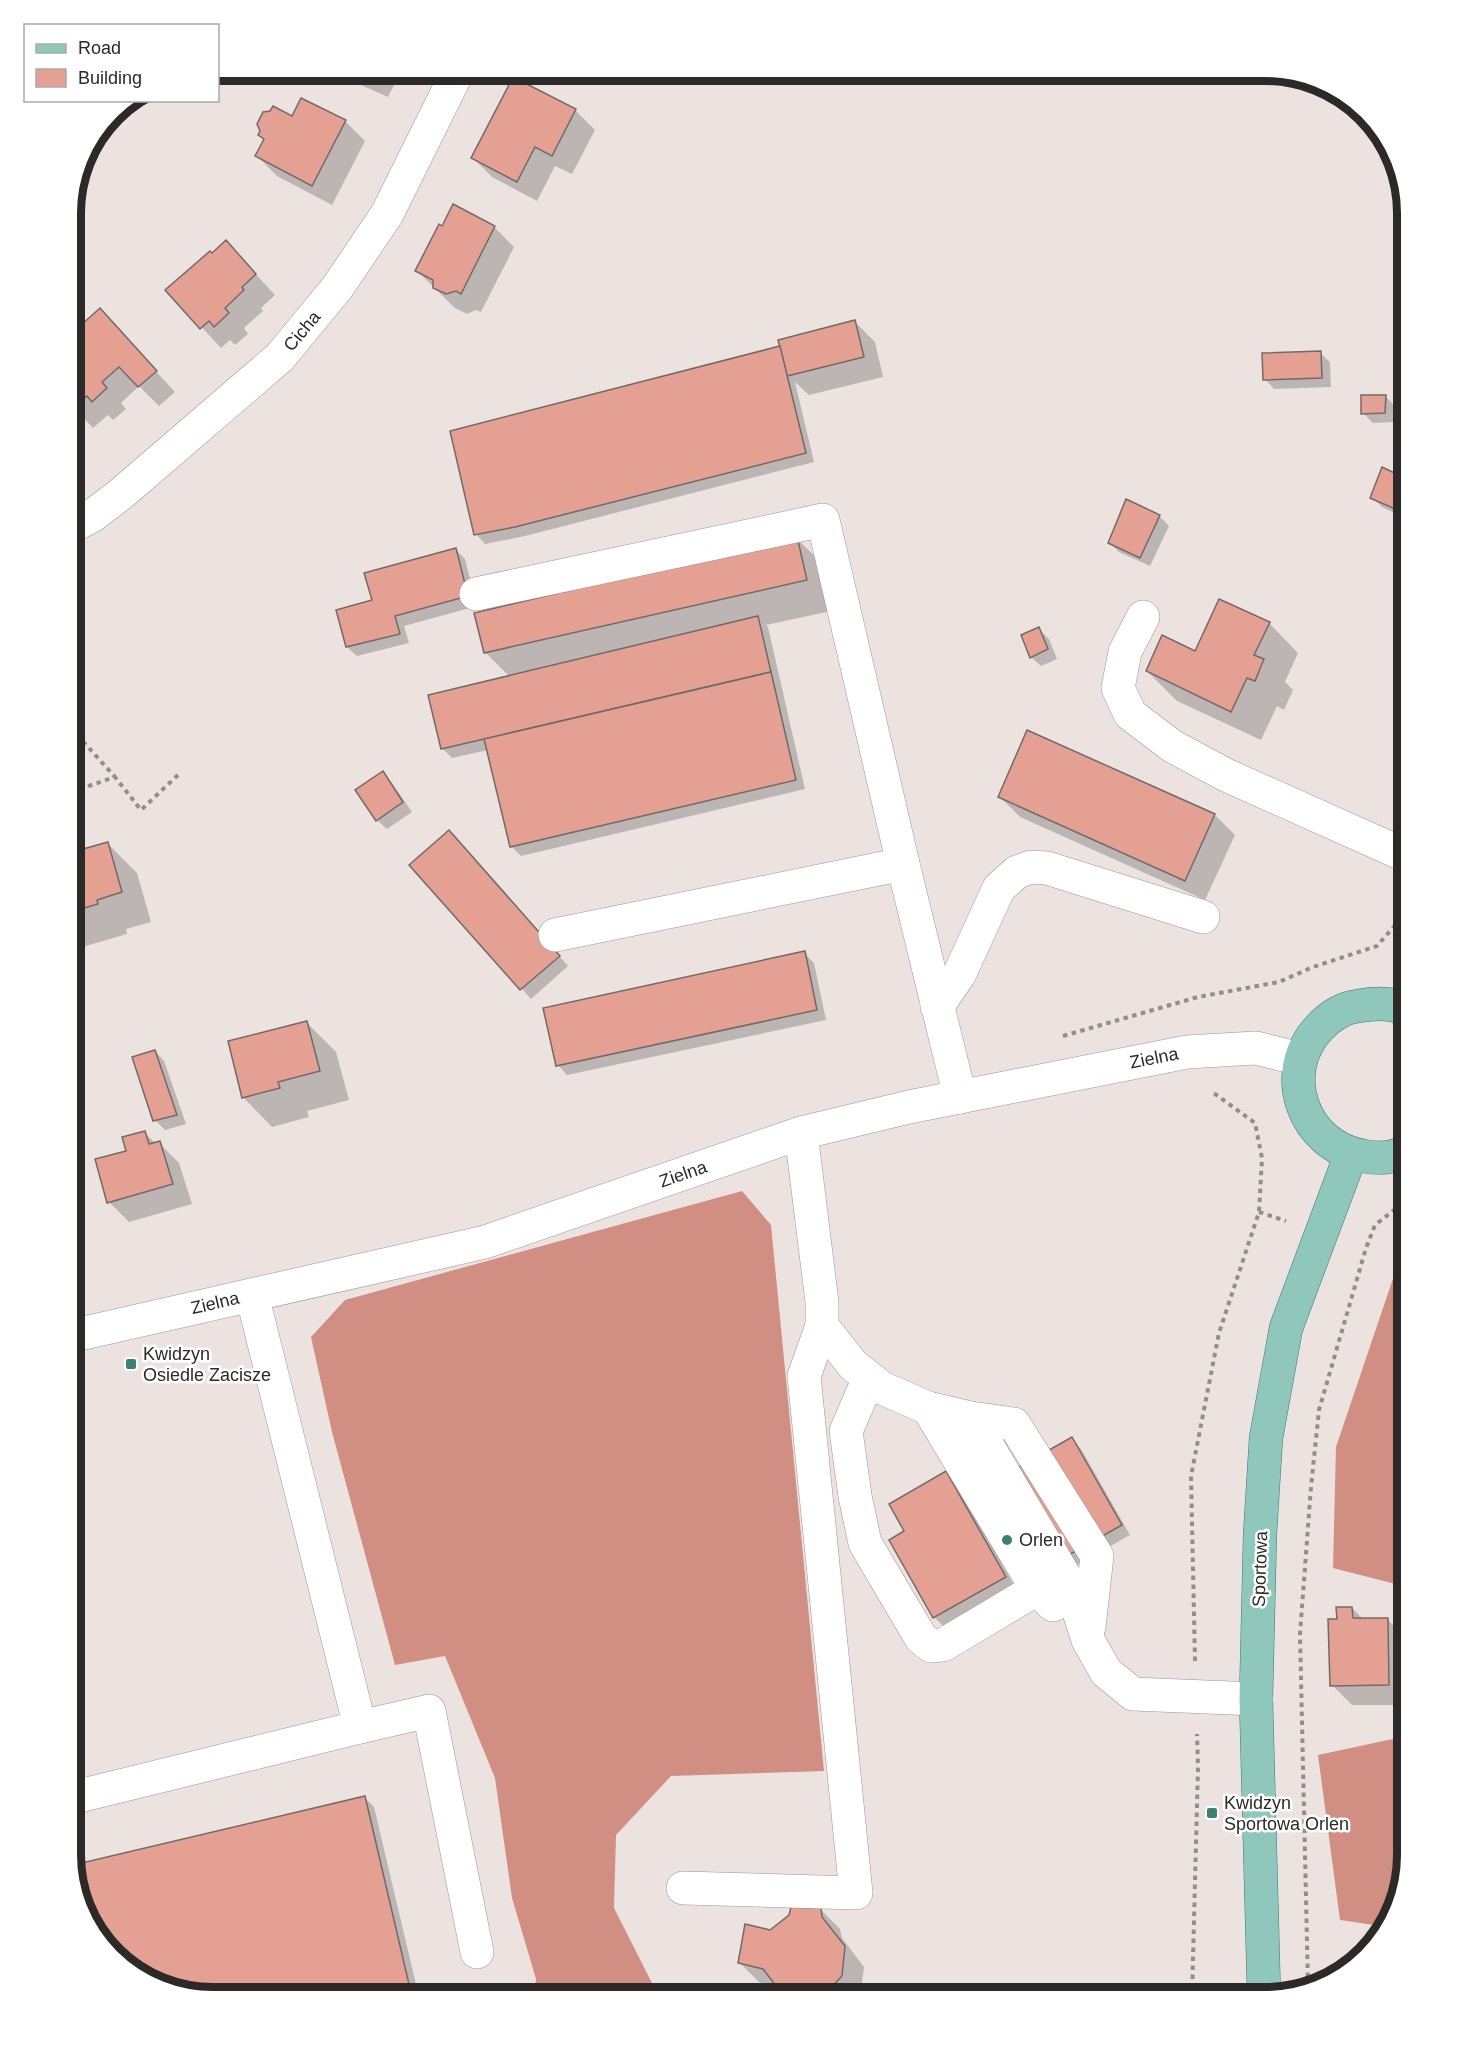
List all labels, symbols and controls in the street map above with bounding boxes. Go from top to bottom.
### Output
legend [24,24,219,102]
text: Road [78,38,121,58]
text: Building [78,68,142,88]
street label: Cicha [280,306,325,355]
street label: Zielna [1128,1043,1181,1072]
street label: Zielna [657,1156,710,1191]
street label: Zielna [189,1288,242,1318]
place label: Kwidzyn Osiedle Zacisze [143,1344,271,1385]
marker: Kwidzyn Osiedle Zacisze [124,1357,138,1371]
place label: Orlen [1019,1530,1063,1550]
street label: Sportowa [1249,1530,1271,1607]
marker: Orlen [1000,1533,1014,1547]
place label: Kwidzyn Sportowa Orlen [1224,1793,1349,1834]
marker: Kwidzyn Sportowa Orlen [1205,1806,1219,1820]

